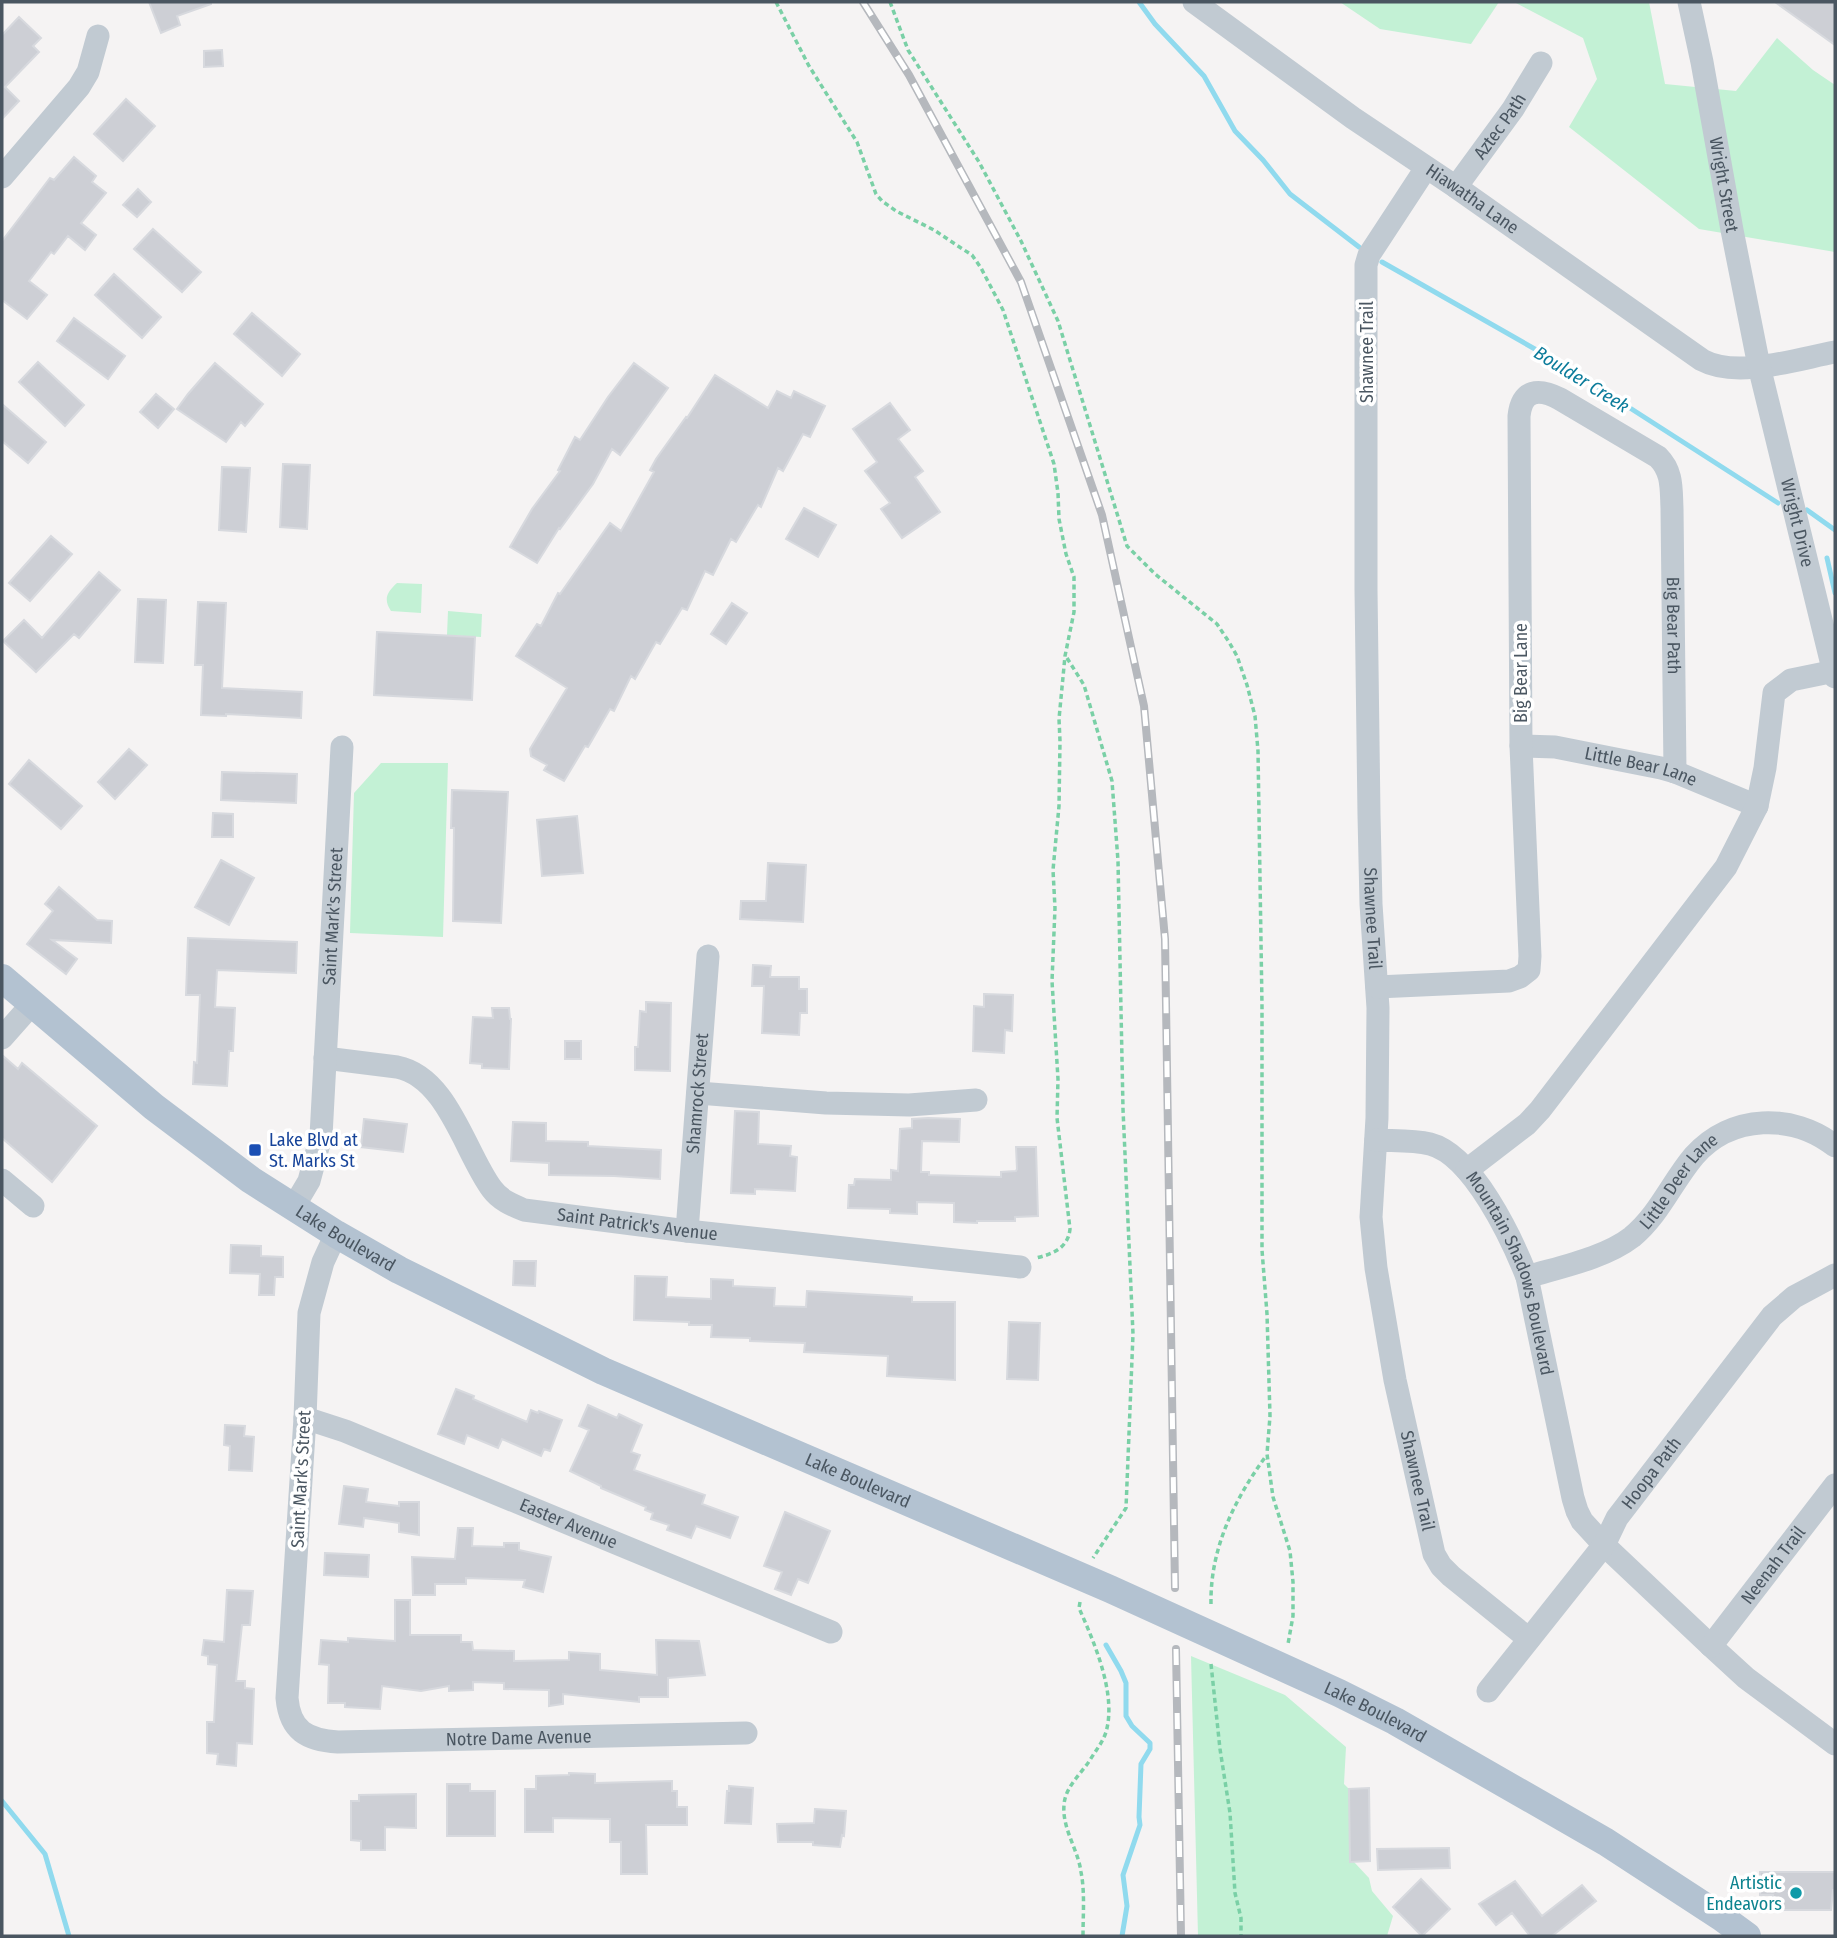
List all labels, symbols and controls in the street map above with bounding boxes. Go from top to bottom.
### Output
street label: Aztec Path [1469,89,1531,164]
street label: Wright Street [1705,135,1743,234]
street label: Hiawatha Lane [1422,159,1523,239]
street label: Shawnee Trail [1356,301,1378,403]
water label: Boulder Creek [1530,341,1634,418]
street label: Wright Drive [1776,476,1819,569]
street label: Big Bear Path [1662,577,1685,675]
street label: Big Bear Lane [1510,623,1532,723]
street label: Little Bear Lane [1583,742,1700,791]
street label: Saint Mark's Street [318,847,348,986]
street label: Shawnee Trail [1359,867,1386,970]
street label: Shamrock Street [682,1032,713,1155]
street label: Little Deer Lane [1635,1128,1722,1234]
place label: Lake Blvd at St. Marks St [269,1129,358,1172]
marker: Lake Blvd at St. Marks St [247,1142,263,1158]
street label: Mountain Shadows Boulevard [1461,1167,1558,1377]
street label: Lake Boulevard [292,1200,399,1277]
street label: Saint Patrick's Avenue [556,1203,719,1245]
street label: Saint Mark's Street [286,1410,316,1548]
street label: Shawnee Trail [1396,1428,1440,1533]
street label: Hoopa Path [1617,1433,1686,1514]
street label: Lake Boulevard [802,1448,914,1513]
street label: Easter Avenue [516,1493,621,1554]
street label: Neenah Trail [1736,1522,1810,1609]
street label: Lake Boulevard [1321,1677,1430,1748]
street label: Notre Dame Avenue [446,1725,592,1751]
place label: Artistic Endeavors [1706,1872,1782,1915]
marker: Artistic Endeavors [1788,1885,1804,1901]

